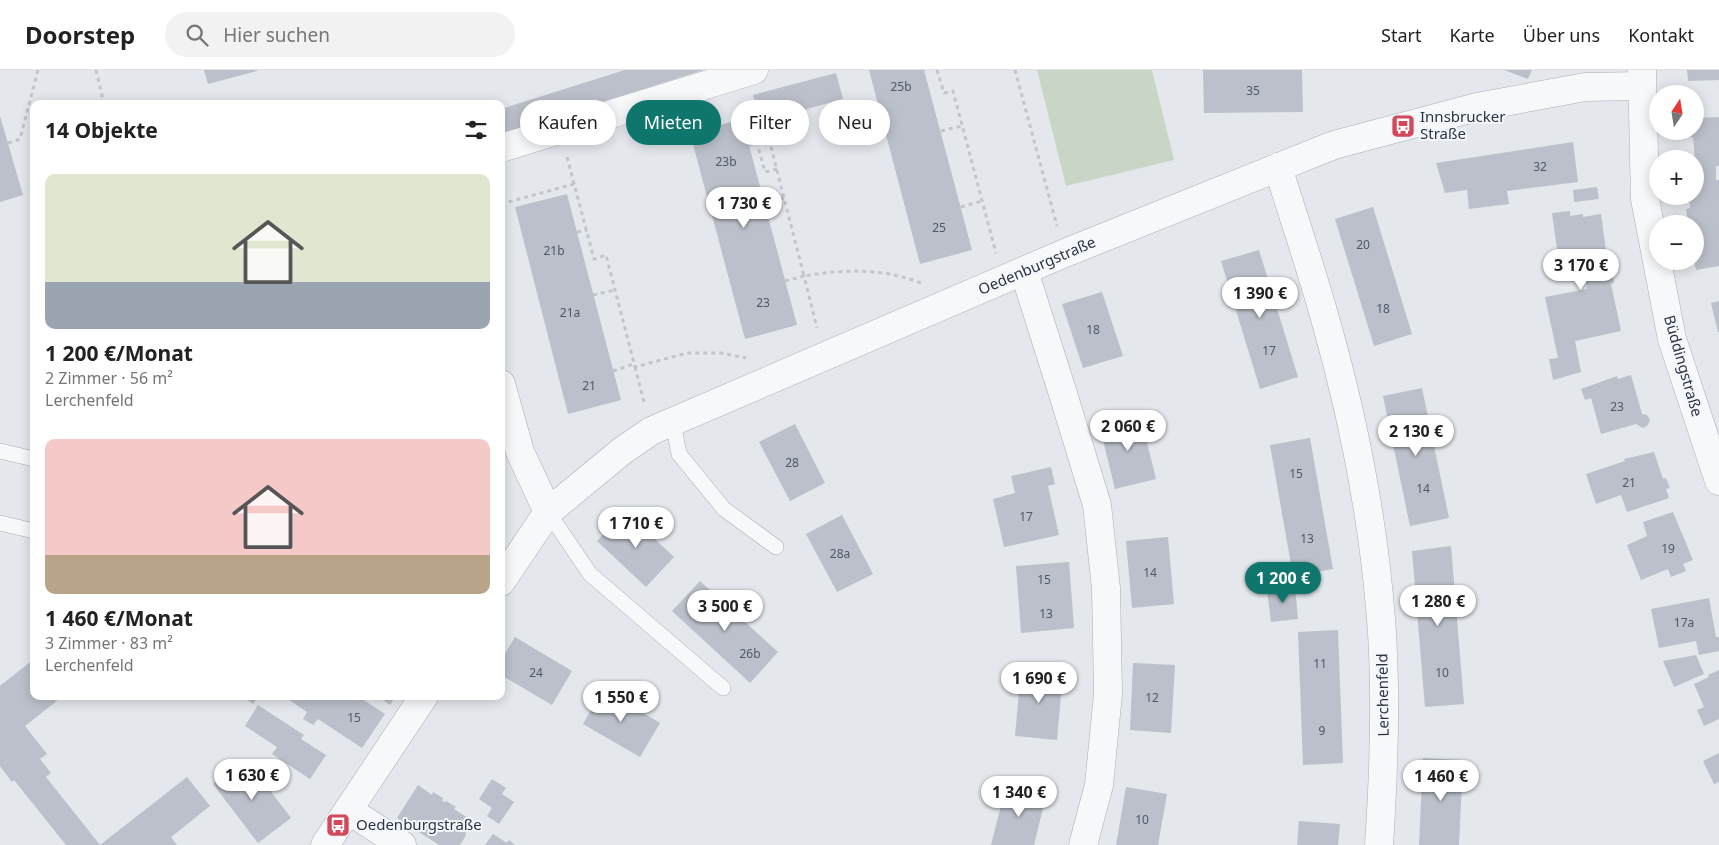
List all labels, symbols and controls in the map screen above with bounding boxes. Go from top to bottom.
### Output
search box [165,12,515,57]
text: Doorstep [25,18,135,51]
icon: search [183,21,211,49]
text: Hier suchen [223,22,330,48]
text: Start [1381,23,1421,47]
text: Karte [1449,23,1495,47]
text: Über uns [1523,23,1600,47]
text: Kontakt [1628,23,1694,47]
house number: 25b [890,78,912,95]
house number: 35 [1246,82,1260,99]
north arrow [1649,85,1704,140]
map controls [1649,85,1704,270]
chip: Kaufen [520,100,616,145]
chip: Mieten [626,100,721,145]
chip: Filter [731,100,809,145]
chip: Neu [819,100,890,145]
place label: Innsbrucker Straße [1420,106,1505,143]
bus stop icon: Innsbrucker Straße [1390,113,1416,139]
text: 14 Objekte [45,116,158,144]
icon: filters [462,116,490,144]
button: + [1649,150,1704,205]
house number: 23b [715,153,737,170]
house number: 32 [1533,158,1547,175]
pin: 1 730 € [698,186,790,229]
text: 1 730 € [717,192,771,214]
icon: home [223,207,313,297]
button: − [1649,215,1704,270]
house number: 25 [932,219,946,236]
street label: Oedenburgstraße [975,231,1098,299]
house number: 20 [1356,236,1370,253]
house number: 21b [543,242,565,259]
pin: 3 170 € [1535,248,1627,291]
text: 3 170 € [1554,254,1608,276]
pin: 1 390 € [1214,276,1306,319]
text: 1 390 € [1233,282,1287,304]
house number: 23 [756,294,770,311]
house number: 18 [1376,300,1390,317]
house number: 21a [560,304,580,321]
street label: Büddingstraße [1660,313,1708,419]
house number: 18 [1086,321,1100,338]
text: 1 200 €/Monat [45,339,193,367]
house number: 17 [1262,342,1276,359]
text: 2 Zimmer · 56 m² [45,367,173,389]
house number: 21 [582,377,596,394]
text: Lerchenfeld [45,389,134,411]
house number: 23 [1610,398,1624,415]
pin: 2 060 € [1082,410,1174,452]
pin: 2 130 € [1370,414,1462,457]
text: 2 060 € [1101,415,1155,437]
text: 2 130 € [1389,420,1443,442]
house number: 28 [785,454,799,471]
house number: 15 [1289,465,1303,482]
icon: home [223,472,313,562]
house number: 21 [1622,474,1636,491]
house number: 14 [1416,480,1430,497]
pin: 1 710 € [590,506,682,549]
house number: 17 [1019,508,1033,525]
text: 1 710 € [609,512,663,534]
house number: 13 [1300,530,1314,547]
house number: 19 [1661,540,1675,557]
house number: 28a [830,545,850,562]
pin: 1 200 € [1237,562,1329,604]
house number: 14 [1143,564,1157,581]
text: 1 200 € [1256,567,1310,589]
house number: 15 [1037,571,1051,588]
pin: 1 280 € [1392,584,1484,627]
pin: 3 500 € [679,590,771,632]
text: 1 280 € [1411,590,1465,612]
text: 3 500 € [698,595,752,617]
text: 1 460 €/Monat [45,604,193,632]
house number: 13 [1039,605,1053,622]
house number: 17a [1674,614,1694,631]
text: 3 Zimmer · 83 m² [45,632,173,654]
house number: 26b [739,645,761,662]
street label: Lerchenfeld [1371,653,1393,737]
text: Lerchenfeld [45,654,134,676]
house number: 11 [1313,655,1327,672]
pin: 1 690 € [993,662,1085,704]
house number: 24 [529,664,543,681]
house number: 10 [1435,664,1449,681]
text: 1 690 € [1012,667,1066,689]
pin: 1 550 € [575,680,667,723]
text: 1 550 € [594,686,648,708]
house number: 12 [1145,689,1159,706]
house number: 15 [347,709,361,726]
house number: 9 [1319,722,1326,739]
pin: 1 630 € [206,758,298,801]
pin: 1 460 € [1395,760,1487,802]
text: 1 630 € [225,764,279,786]
text: 1 460 € [1414,765,1468,787]
pin: 1 340 € [973,776,1065,818]
text: 1 340 € [992,781,1046,803]
house number: 10 [1135,811,1149,828]
bus stop icon: Oedenburgstraße [325,812,351,838]
place label: Oedenburgstraße [356,814,482,834]

